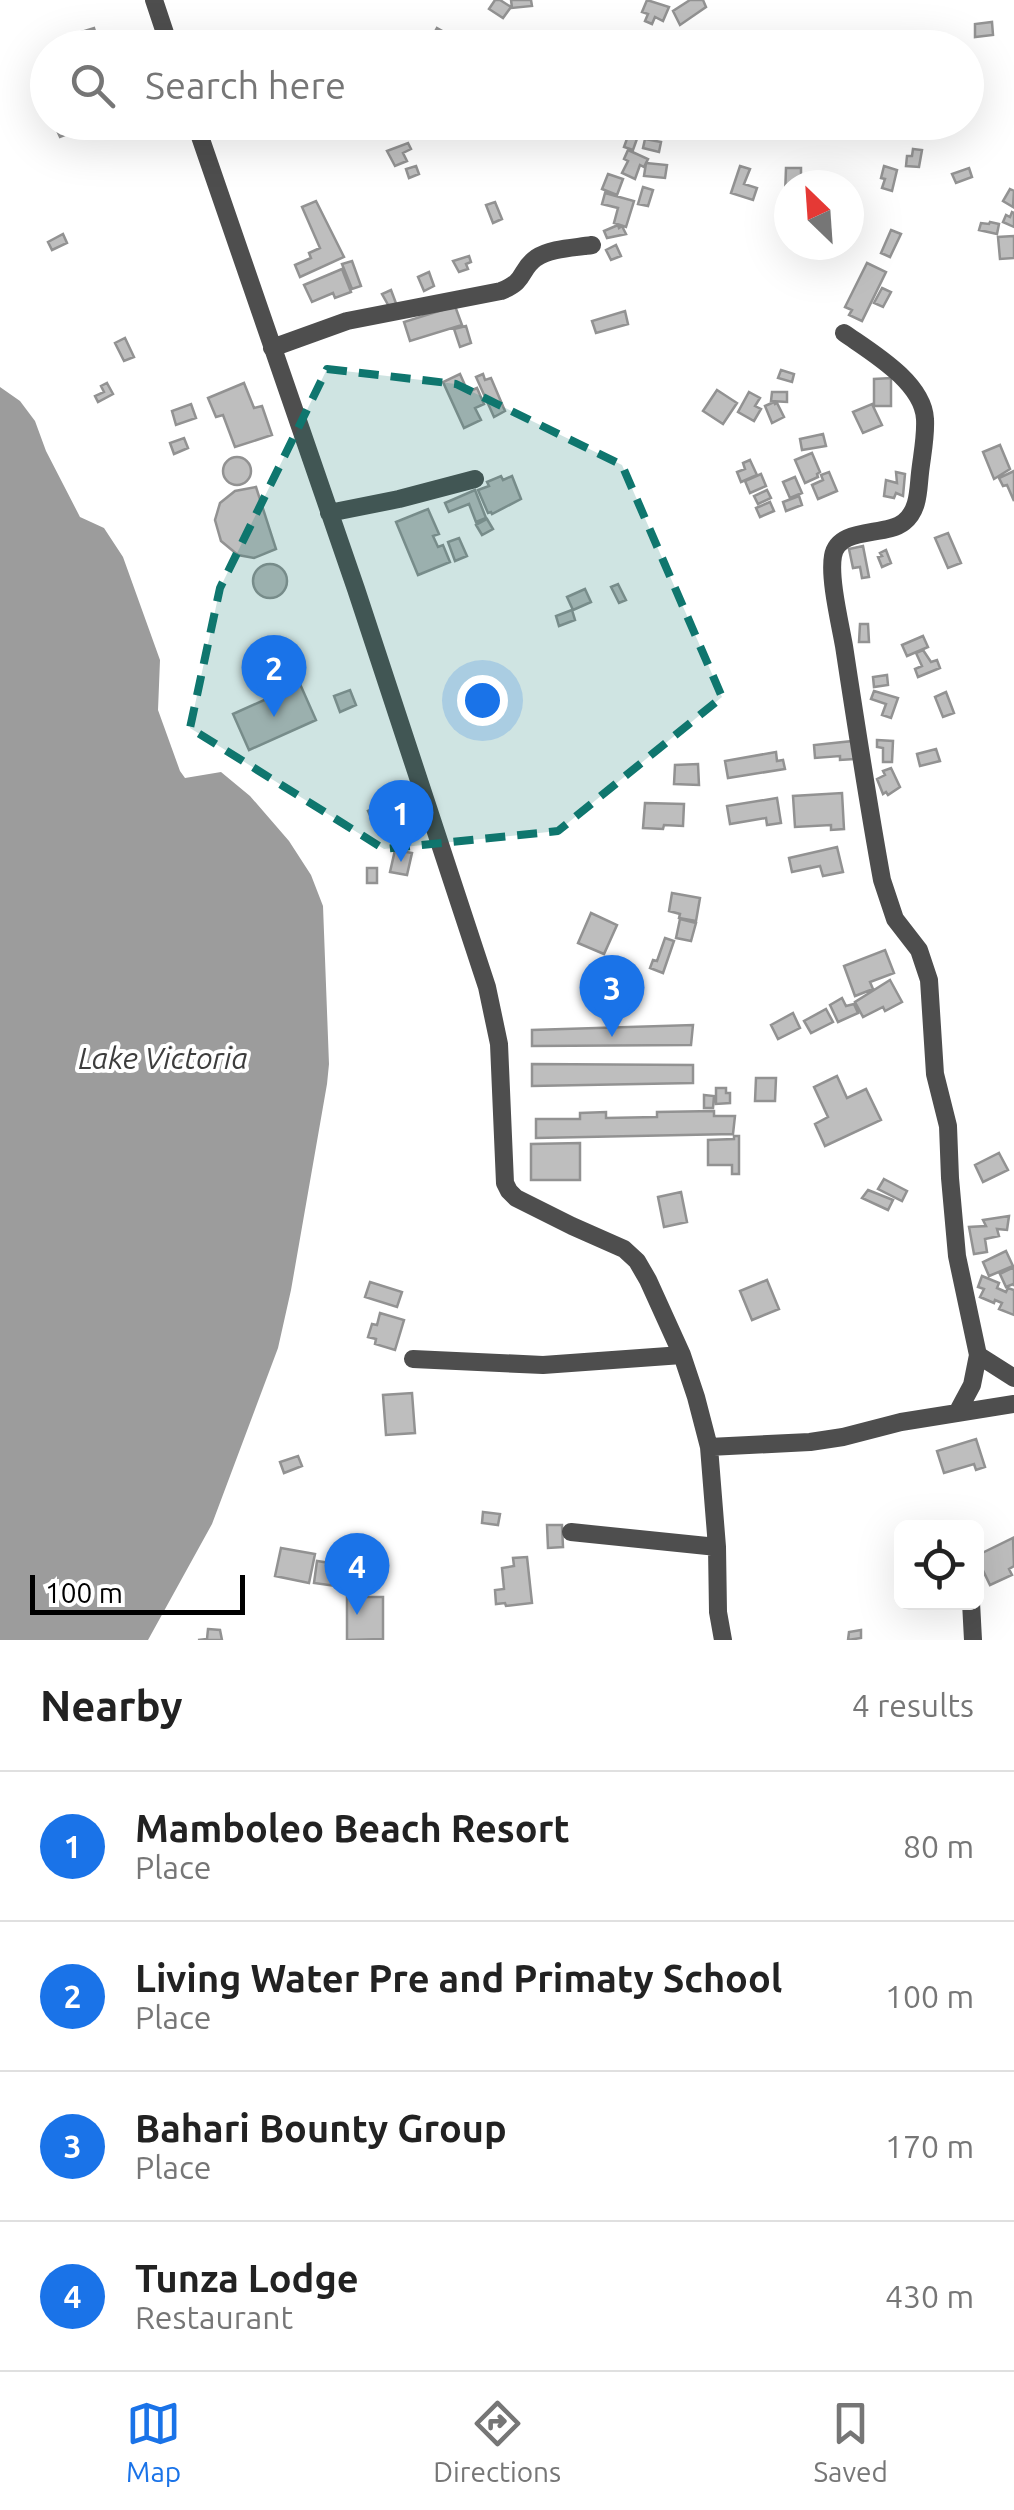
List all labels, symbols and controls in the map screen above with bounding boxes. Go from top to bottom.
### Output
search box [30,30,984,140]
icon: search [65,58,120,113]
text: Search here [145,64,346,106]
north arrow [774,170,864,260]
pin: 2 [242,634,306,717]
your location [457,675,508,726]
pin: 1 [368,780,434,862]
pin: 3 [580,954,644,1037]
water label: Lake Victoria [78,1041,248,1075]
map controls [894,1520,984,1610]
button: locate [894,1520,984,1610]
pin: 4 [324,1532,390,1615]
scale bar [30,1570,245,1614]
text: 100 m [45,1577,123,1608]
text: Nearby [40,1682,183,1729]
text: 4 results [852,1687,974,1723]
text: Mamboleo Beach Resort [135,1807,570,1849]
text: 1 [63,1828,82,1864]
text: 80 m [903,1828,974,1864]
text: Place [135,1849,211,1885]
text: Living Water Pre and Primaty School [135,1957,782,1999]
text: 2 [63,1978,82,2014]
text: 100 m [885,1978,974,2014]
text: Place [135,1999,211,2035]
text: Bahari Bounty Group [135,2107,507,2149]
text: 3 [63,2128,82,2164]
text: 170 m [885,2128,974,2164]
text: Place [135,2149,211,2185]
text: Tunza Lodge [135,2257,359,2299]
text: 4 [63,2278,82,2314]
text: 430 m [885,2278,974,2314]
text: Restaurant [135,2299,293,2335]
tab: Map [126,2396,181,2487]
tab: Directions [433,2396,561,2487]
tab: Saved [813,2396,888,2487]

